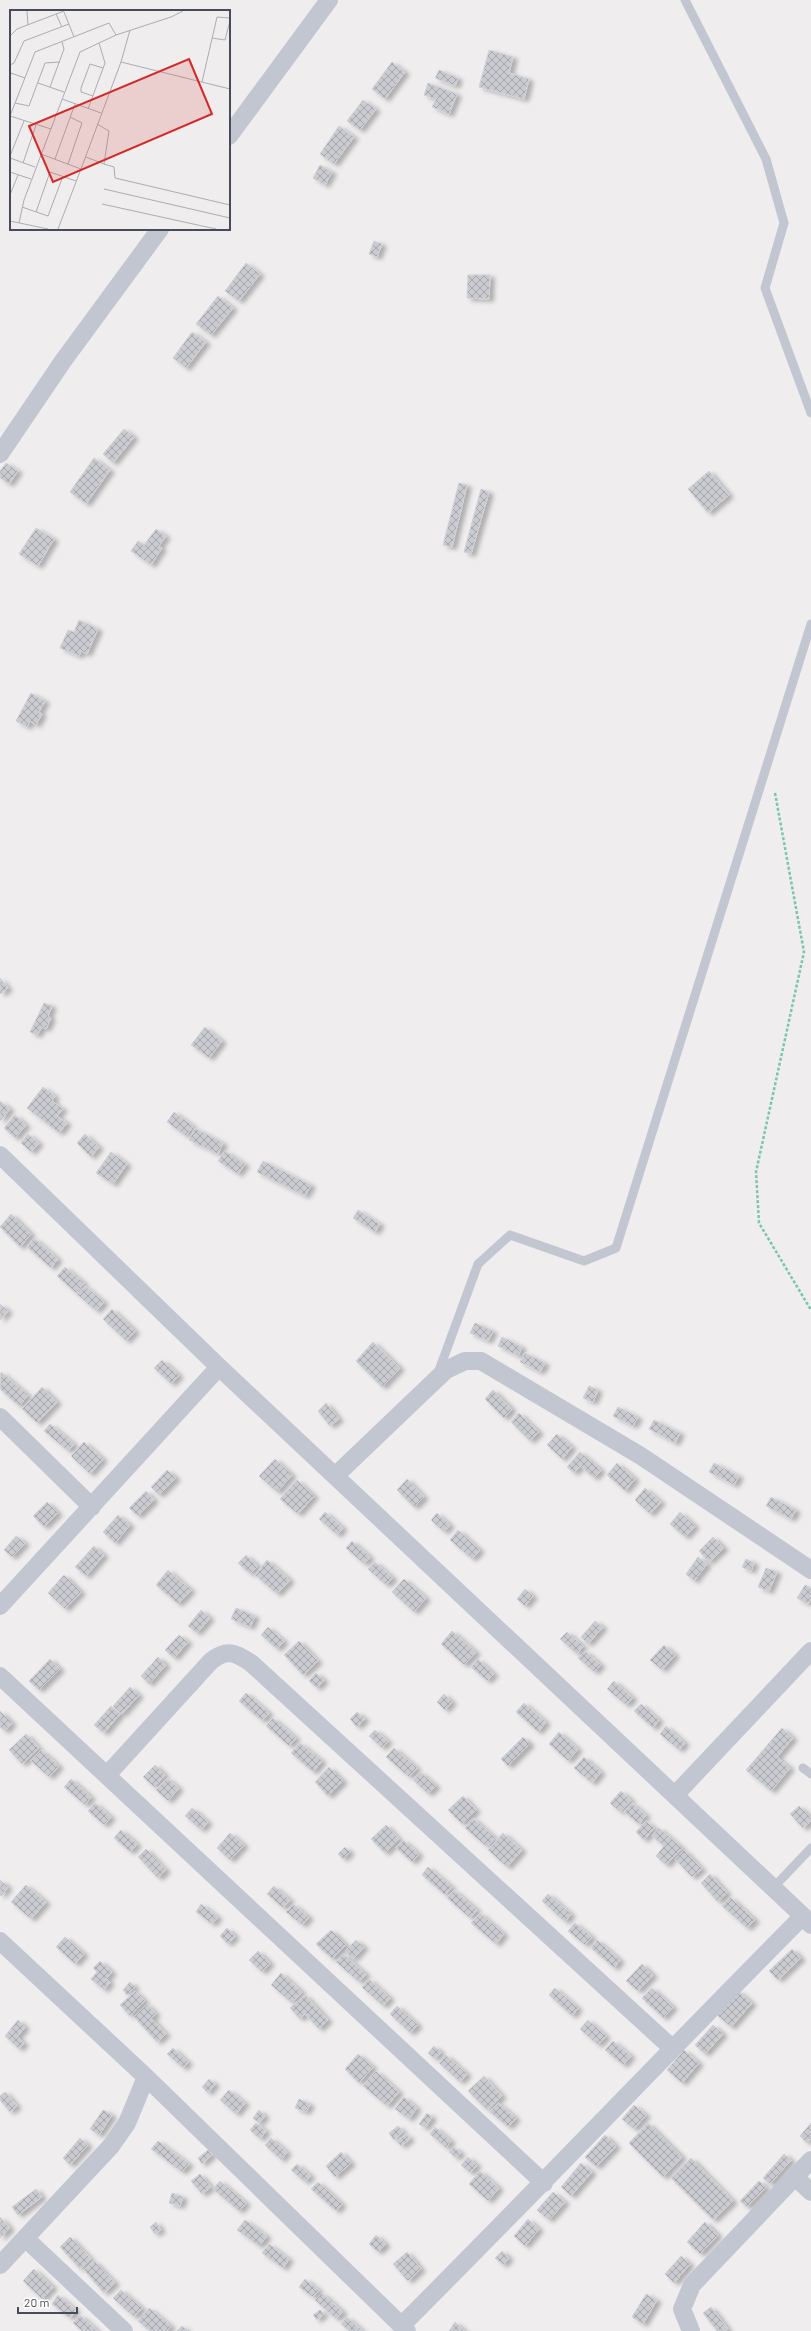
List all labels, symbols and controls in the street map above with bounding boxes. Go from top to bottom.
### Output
inset map [10,10,230,230]
scale bar [18,2289,77,2315]
text: 20 m [24,2295,50,2309]

